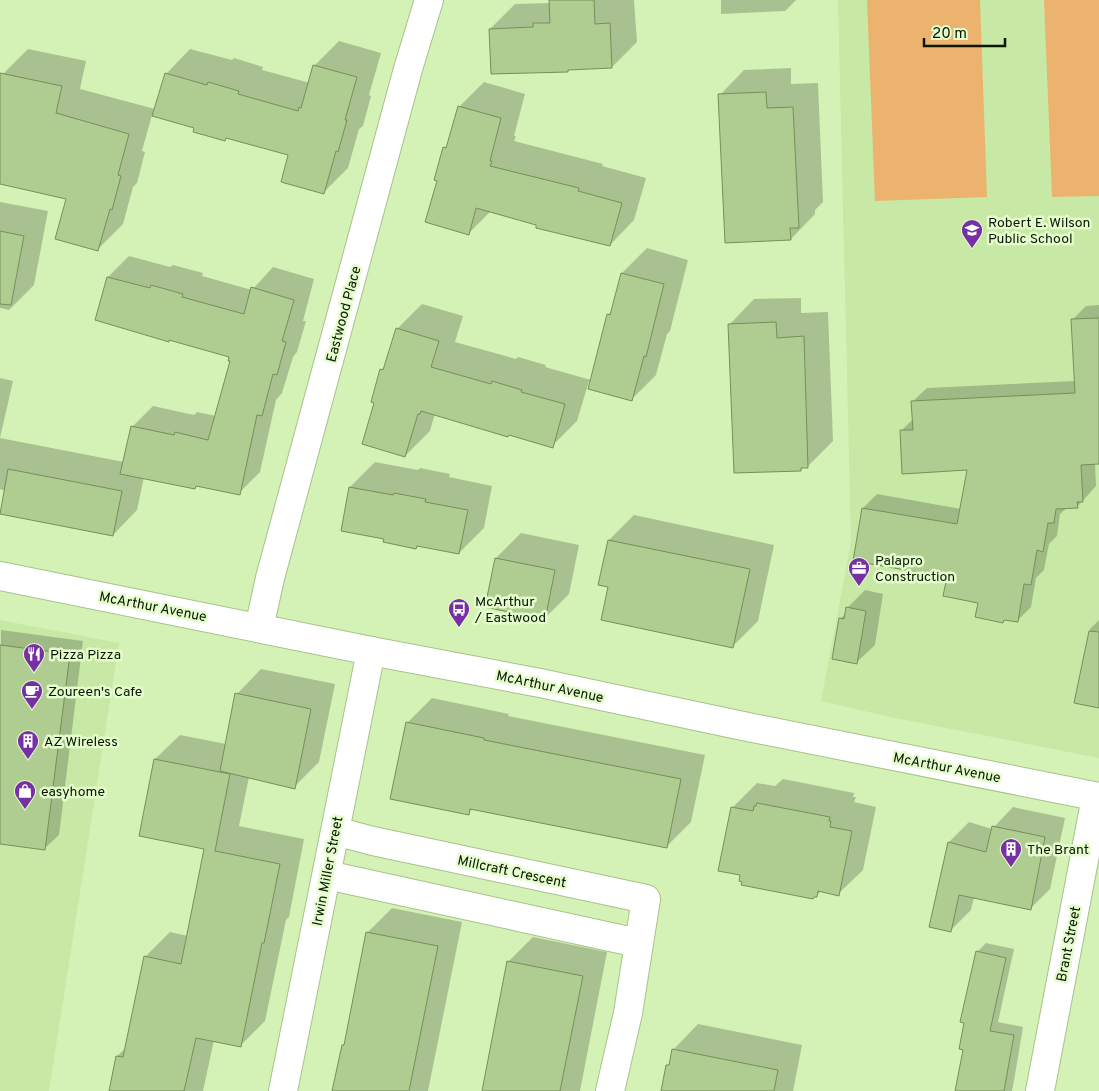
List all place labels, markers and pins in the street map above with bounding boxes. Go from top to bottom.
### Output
place label: Robert E. Wilson Public School [988,215,1090,248]
school or university icon: Robert E. Wilson Public School [960,218,984,249]
place label: Palapro Construction [875,553,955,586]
office icon: Palapro Construction [847,556,871,587]
place label: McArthur / Eastwood [474,594,546,627]
bus stop icon: McArthur / Eastwood [447,597,471,628]
restaurant icon: Pizza Pizza [22,642,46,673]
place label: Pizza Pizza [50,647,121,664]
cafe icon: Zoureen's Cafe [20,679,44,710]
place label: Zoureen's Cafe [48,684,142,701]
building icon: AZ Wireless [16,729,40,760]
place label: AZ Wireless [44,734,118,751]
shop icon: easyhome [13,779,37,810]
place label: easyhome [41,784,105,801]
building icon: The Brant [999,837,1023,868]
place label: The Brant [1027,842,1089,859]

